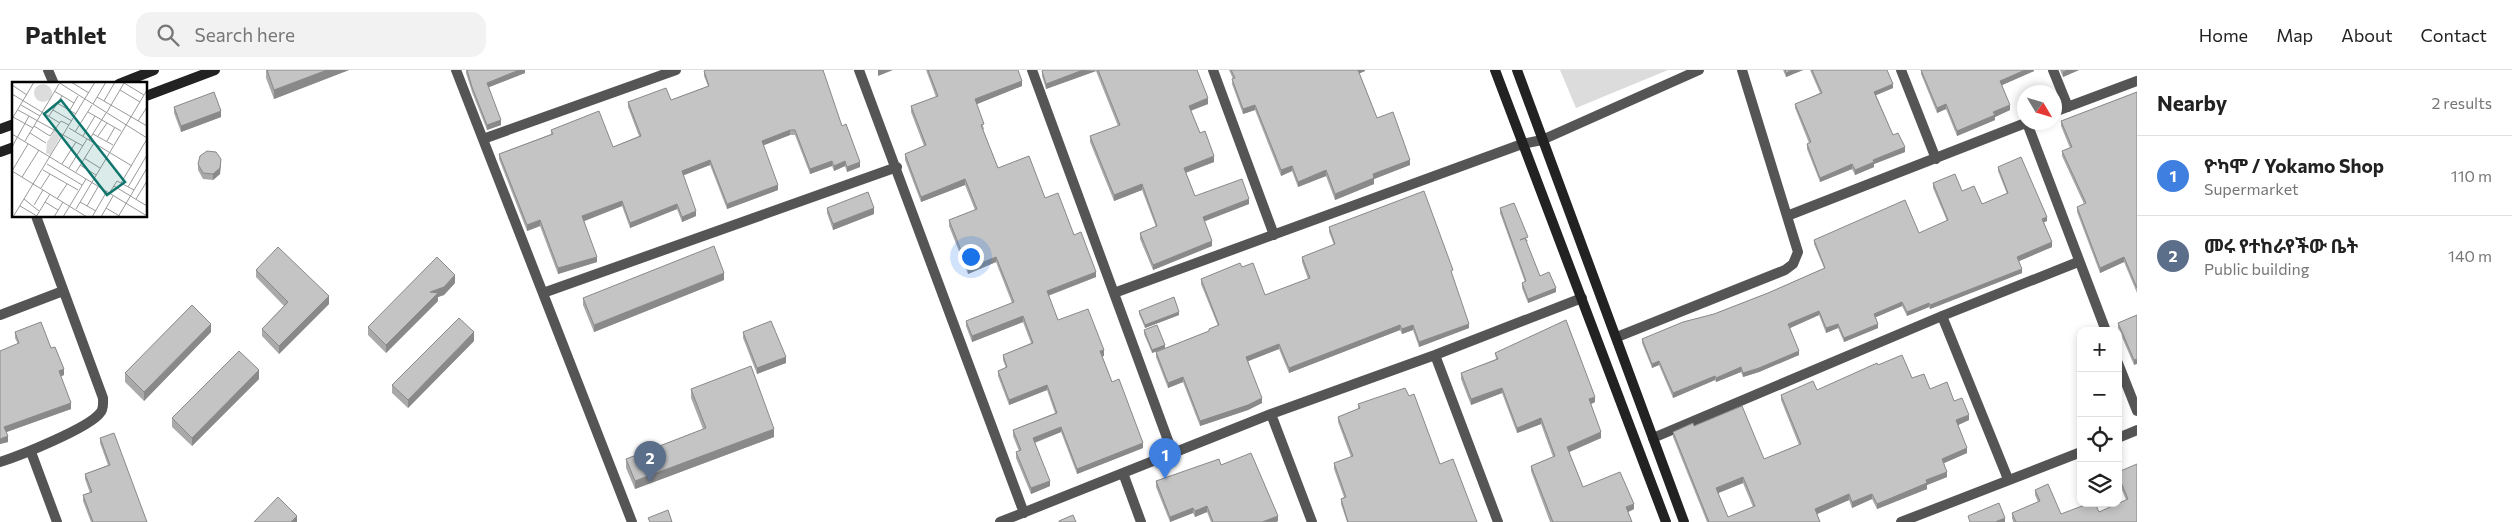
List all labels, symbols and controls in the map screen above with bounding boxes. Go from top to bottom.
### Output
search box [136,12,486,57]
text: Pathlet [25,20,106,49]
icon: search [154,21,182,49]
text: Search here [194,23,295,46]
text: Home [2199,24,2248,46]
text: Map [2276,24,2313,46]
text: About [2341,24,2393,46]
text: Contact [2421,24,2487,46]
inset map [12,82,148,218]
north arrow [2017,85,2062,130]
text: Nearby [2157,90,2227,115]
text: 2 results [2431,93,2492,112]
text: ዮካሞ / Yokamo Shop [2204,154,2384,177]
text: 1 [2169,166,2177,185]
text: 110 m [2451,166,2492,185]
text: Supermarket [2204,179,2299,198]
text: መሩ የተከራየችው ቤት [2204,234,2358,257]
your location [958,244,984,270]
text: 2 [2168,246,2178,265]
text: 140 m [2448,246,2492,265]
text: Public building [2204,259,2309,278]
map controls [2077,327,2122,507]
button: + [2077,327,2122,372]
button: − [2077,372,2122,417]
button: locate [2077,417,2122,462]
pin: 1 [1149,438,1181,479]
pin: 2 [634,441,666,482]
button: layers [2077,462,2122,507]

